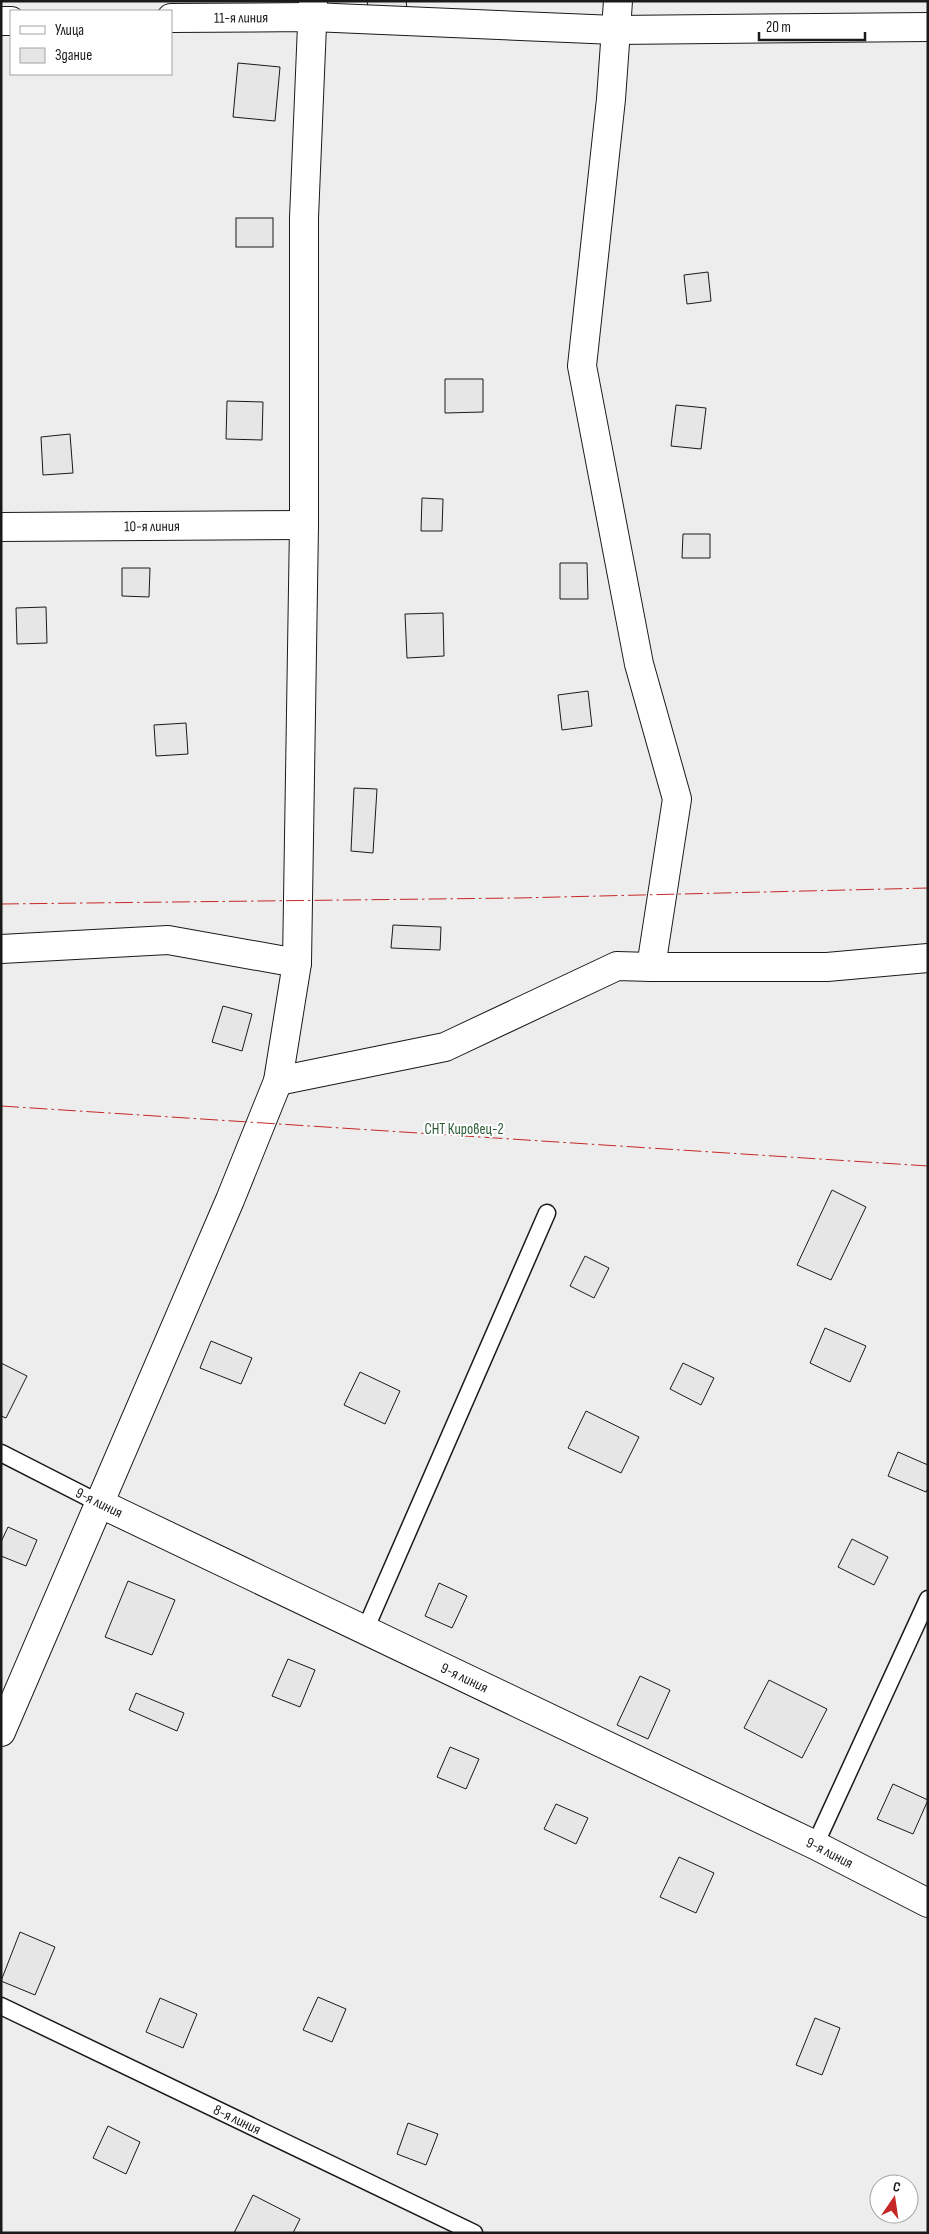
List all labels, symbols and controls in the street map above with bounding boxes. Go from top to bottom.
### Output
street label: 11-я линия [214,8,268,27]
legend [10,10,172,75]
scale bar [759,10,865,42]
text: 20 m [766,18,791,37]
text: Улица [55,21,84,40]
text: Здание [55,46,92,65]
street label: 10-я линия [124,516,180,536]
park label: СНТ Кировец-2 [424,1120,504,1139]
street label: 9-я линия [72,1483,126,1523]
street label: 9-я линия [438,1658,491,1697]
street label: 9-я линия [803,1833,857,1873]
street label: 8-я линия [210,2100,264,2139]
north arrow [869,2174,919,2224]
text: С [891,2178,902,2196]

